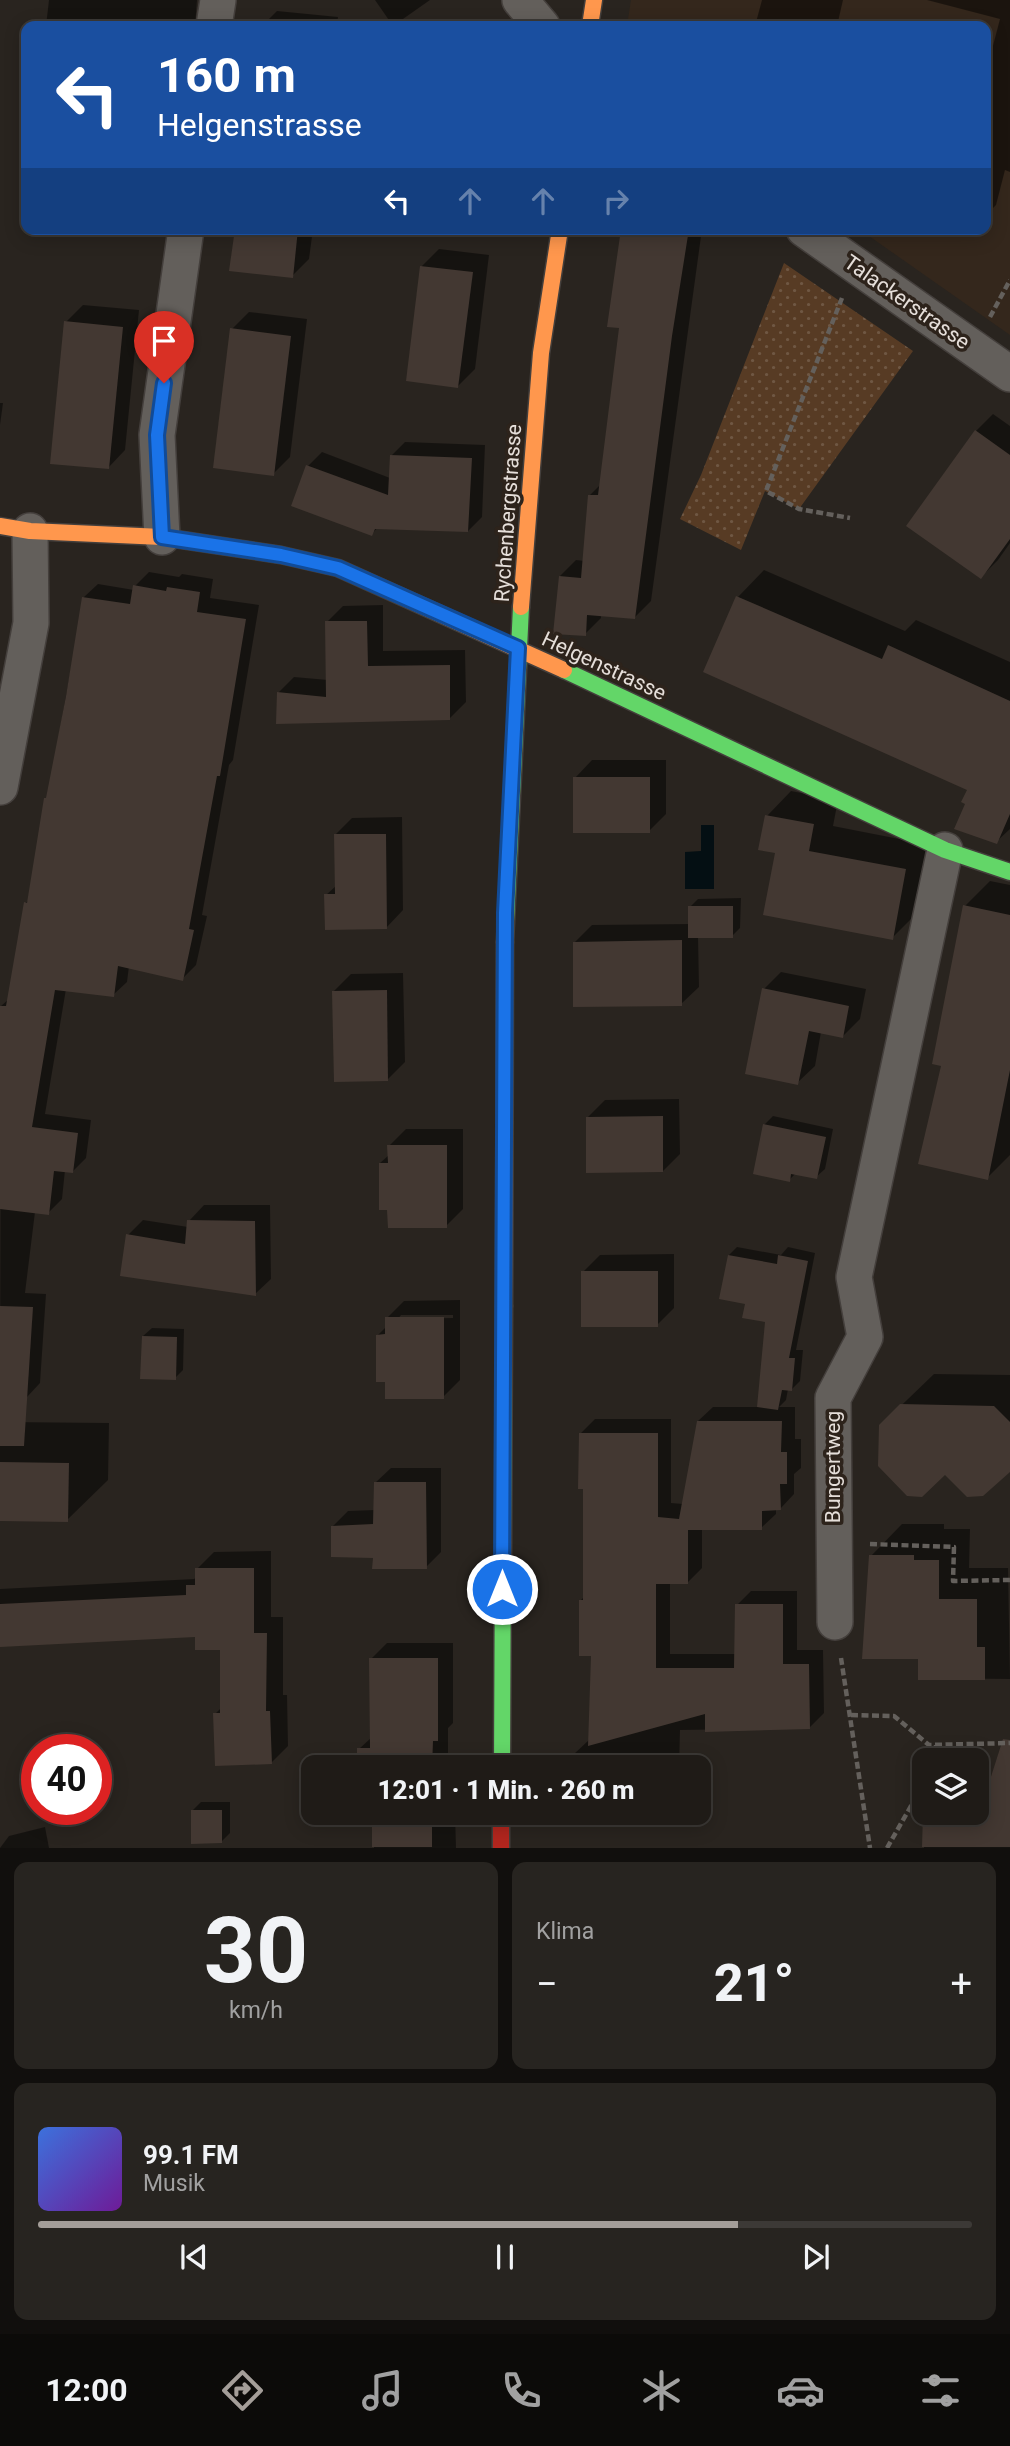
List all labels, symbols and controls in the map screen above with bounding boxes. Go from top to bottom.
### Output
text: 160 m [157,47,296,104]
icon: left [42,49,133,140]
text: Helgenstrasse [157,106,362,144]
icon: left [378,182,416,220]
icon: ahead [451,182,489,220]
icon: ahead [524,182,562,220]
icon: right [597,182,635,220]
street label: Talackerstrasse [840,250,974,354]
pin [134,311,194,383]
icon: arrive [145,322,183,360]
street label: Rychenbergstrasse [490,423,526,603]
street label: Helgenstrasse [538,627,670,705]
street label: Bungertweg [821,1411,845,1523]
position arrow [465,1552,539,1626]
speed limit sign: 40 [21,1734,112,1825]
map controls [912,1748,989,1825]
button: layers [912,1748,989,1825]
text: 12:01 · 1 Min. · 260 m [377,1775,635,1805]
text: 30 [204,1898,308,2004]
text: Klima [536,1918,594,1945]
text: 21° [714,1953,794,2014]
text: − [536,1962,558,2006]
text: + [950,1962,972,2006]
text: km/h [229,1997,283,2024]
text: 99.1 FM [143,2140,239,2170]
text: Musik [143,2170,205,2197]
icon: previous [175,2238,213,2276]
icon: pause [486,2238,524,2276]
icon: next [797,2238,835,2276]
icon: directions [218,2366,267,2415]
icon: music [358,2366,407,2415]
icon: phone [497,2366,546,2415]
icon: climate [637,2366,686,2415]
icon: car [776,2366,825,2415]
icon: filters [916,2366,965,2415]
text: 12:00 [45,2371,128,2409]

